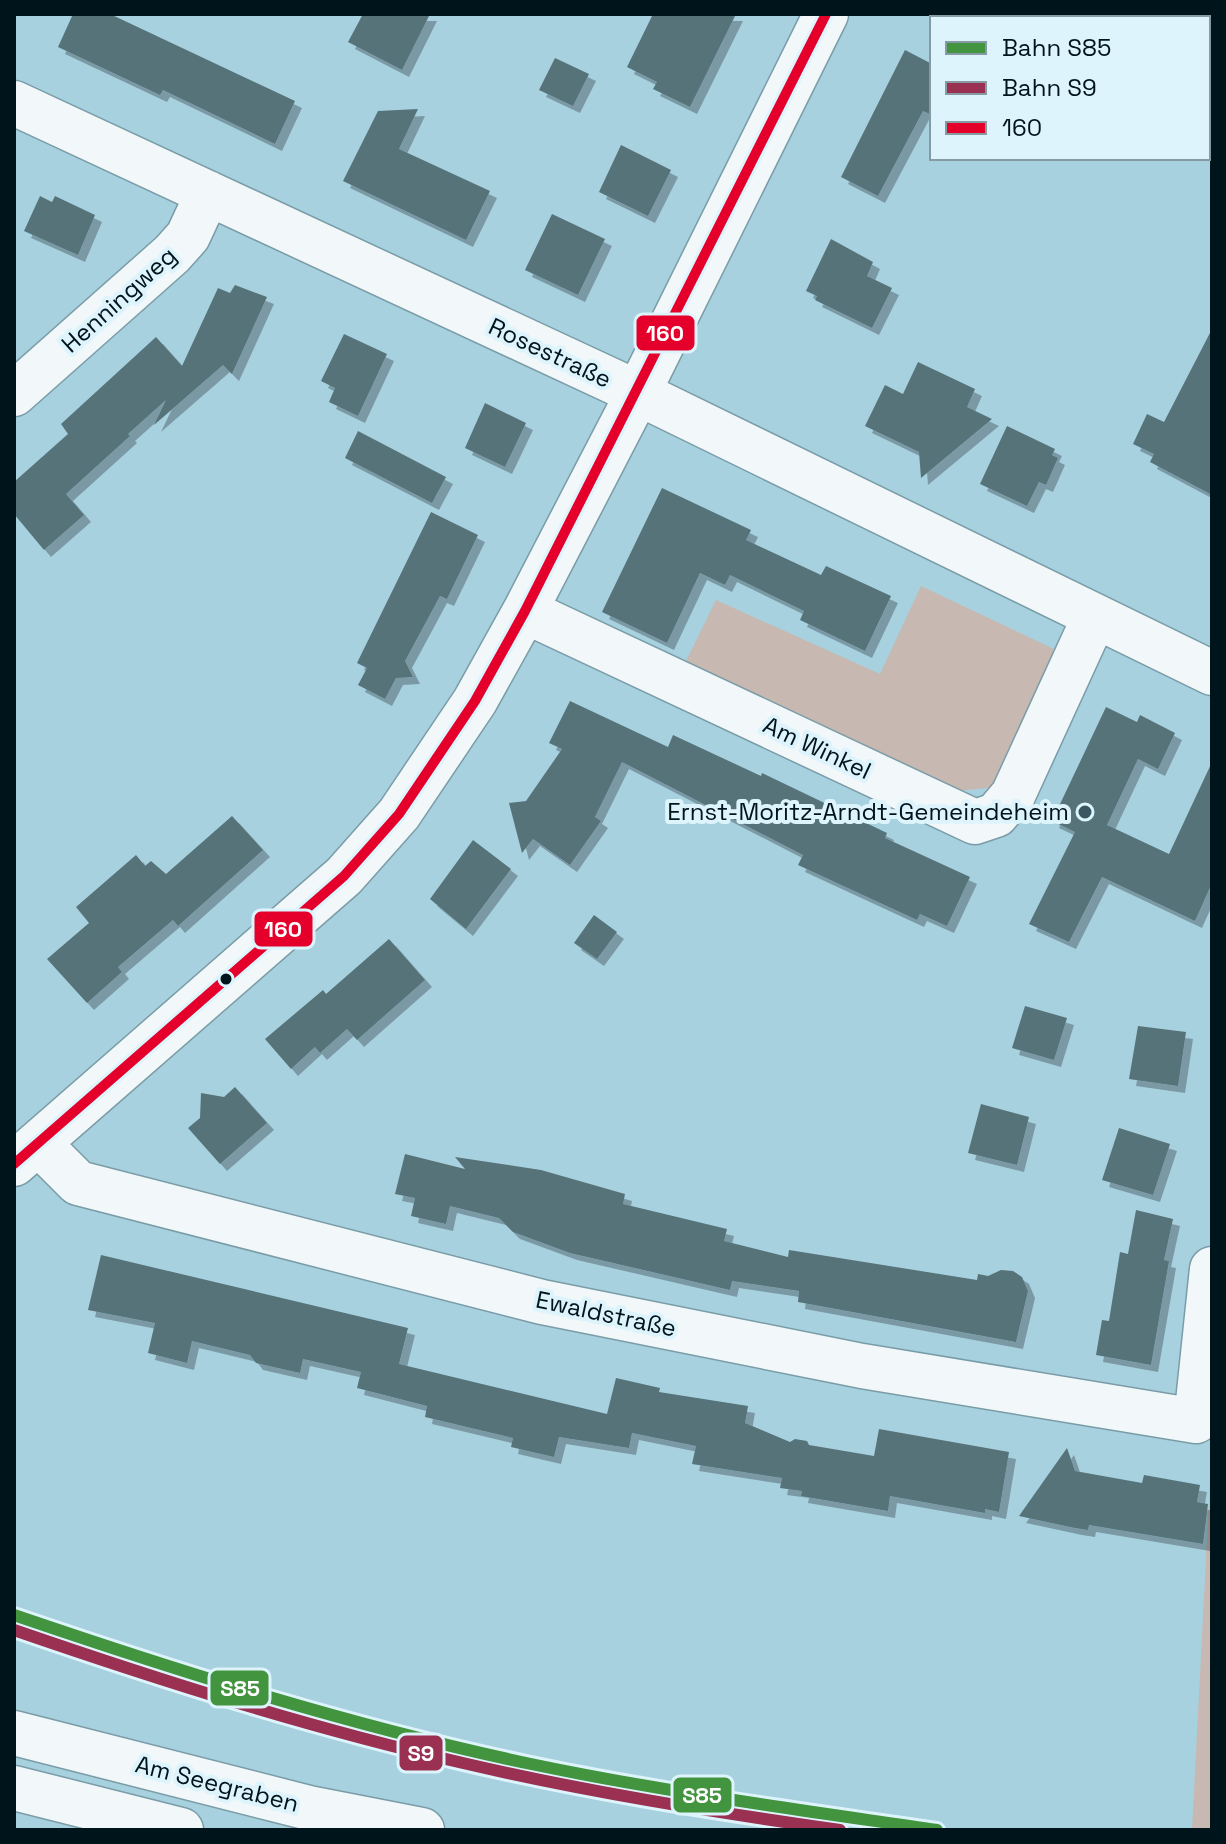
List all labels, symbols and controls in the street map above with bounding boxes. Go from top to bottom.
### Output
legend [930,16,1210,160]
text: Bahn S85 [1002,32,1111,63]
text: Bahn S9 [1002,72,1097,103]
text: 160 [1002,112,1042,143]
street label: Henningweg [55,240,183,359]
street label: Rosestraße [484,311,617,394]
line badge: 160 [635,314,696,352]
text: 160 [646,319,684,347]
street label: Am Winkel [758,709,876,786]
place label: Ernst-Moritz-Arndt-Gemeindeheim [667,796,1069,827]
marker: Ernst-Moritz-Arndt-Gemeindeheim [1076,803,1094,821]
line badge: 160 [253,910,314,948]
text: 160 [264,915,302,943]
unlabelled marker [218,971,234,987]
street label: Ewaldstraße [533,1284,679,1344]
line badge: S85 [209,1669,270,1707]
text: S85 [220,1674,260,1702]
line badge: S9 [398,1734,444,1772]
text: S9 [408,1739,434,1767]
street label: Am Seegraben [132,1748,302,1819]
line badge: S85 [672,1776,733,1814]
text: S85 [682,1781,722,1809]

